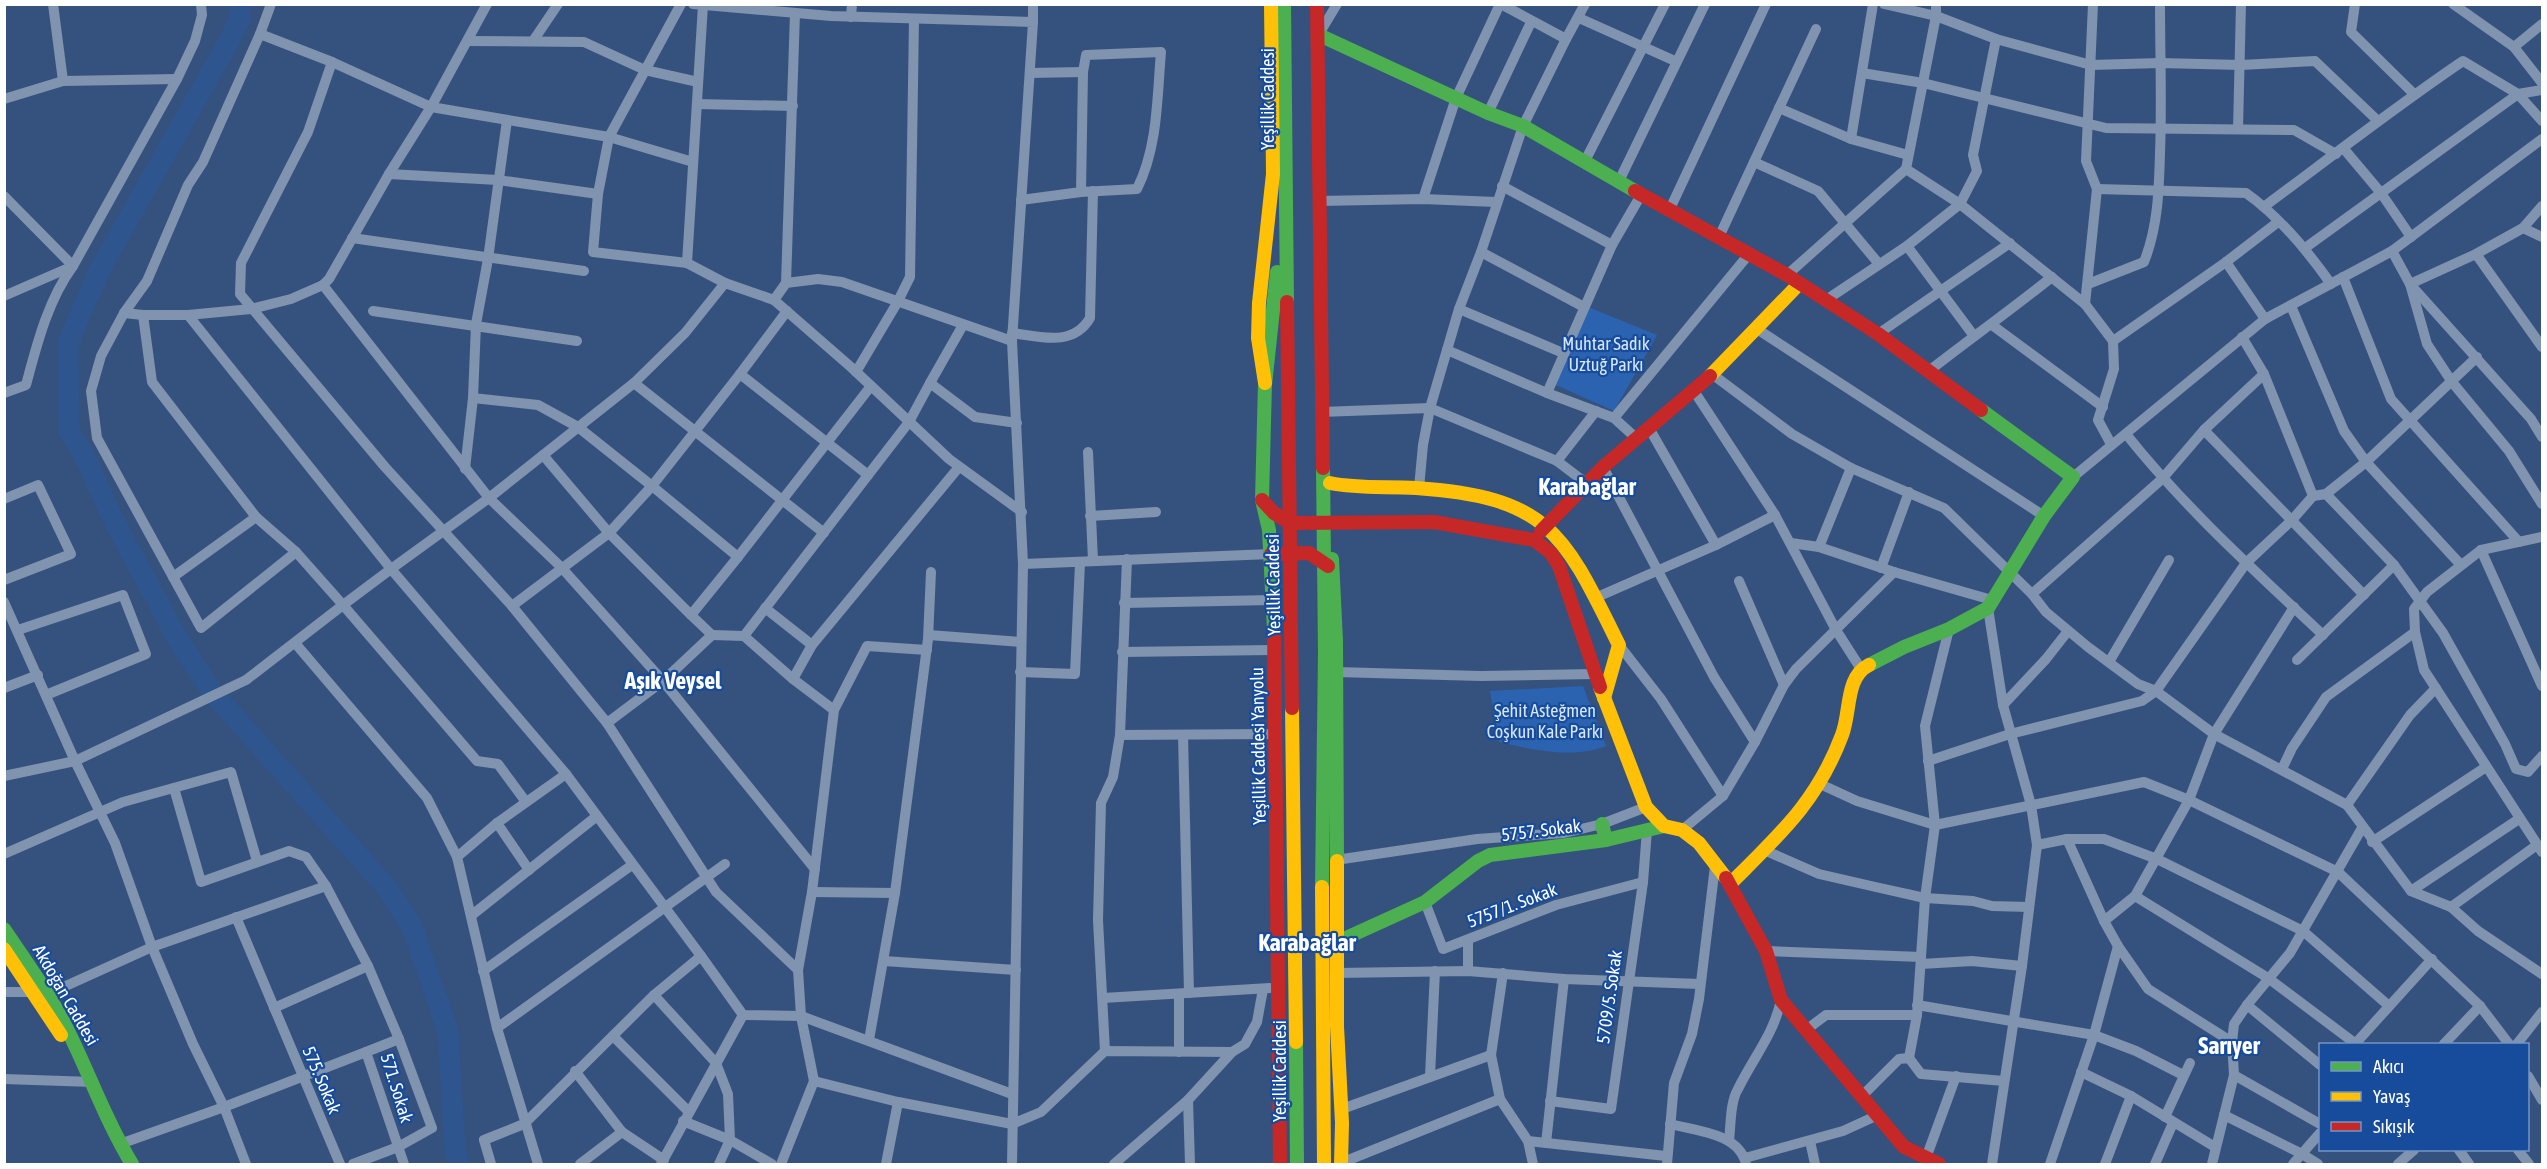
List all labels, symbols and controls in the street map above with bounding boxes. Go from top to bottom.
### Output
street label: Yeşillik Caddesi [1257,48,1278,150]
park label: Muhtar Sadık Uztuğ Parkı [1562,333,1650,375]
district label: Karabağlar [1538,473,1637,500]
street label: Yeşillik Caddesi [1262,534,1284,636]
district label: Aşık Veysel [624,667,722,694]
street label: Yeşillik Caddesi Yanyolu [1246,667,1270,825]
park label: Şehit Asteğmen Coşkun Kale Parkı [1487,700,1603,742]
street label: 5757. Sokak [1500,815,1582,845]
street label: 5757/1. Sokak [1464,878,1560,932]
district label: Karabağlar [1258,929,1357,956]
street label: Akdoğan Caddesi [29,941,103,1049]
street label: 5709/5. Sokak [1592,949,1626,1045]
street label: Yeşillik Caddesi [1269,1020,1290,1122]
district label: Sarıyer [2198,1032,2261,1059]
street label: 575. Sokak [298,1043,346,1117]
legend [2319,1043,2529,1151]
street label: 571. Sokak [377,1051,417,1125]
text: Akıcı [2373,1056,2404,1077]
text: Yavaş [2373,1086,2410,1107]
text: Sıkışık [2373,1116,2415,1137]

